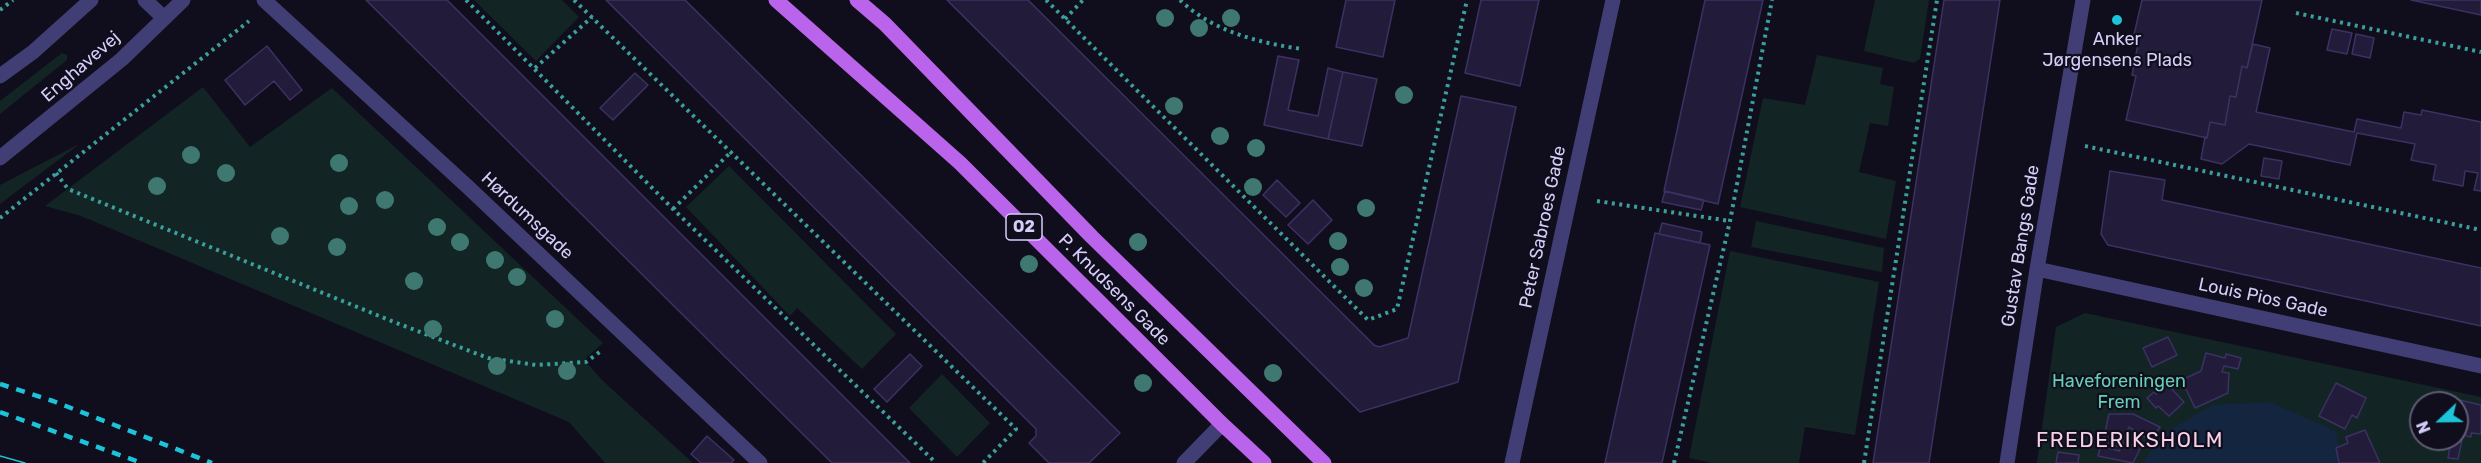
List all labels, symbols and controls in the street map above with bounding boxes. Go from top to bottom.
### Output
marker: Anker Jørgensens Plads [2110,13,2124,27]
street label: Enghavevej [37,27,125,107]
place label: Anker Jørgensens Plads [2042,29,2192,72]
street label: Peter Sabroes Gade [1515,144,1571,310]
street label: Gustav Bangs Gade [1998,164,2044,328]
street label: Hørdumsgade [476,168,578,264]
road number: O2 [1006,214,1042,240]
street label: P. Knudsens Gade [1054,230,1174,350]
street label: Louis Pios Gade [2196,274,2330,322]
park label: Haveforeningen Frem [2052,371,2186,413]
north arrow [2409,391,2469,451]
text: N [2413,418,2435,436]
district label: FREDERIKSHOLM [2036,428,2224,454]

